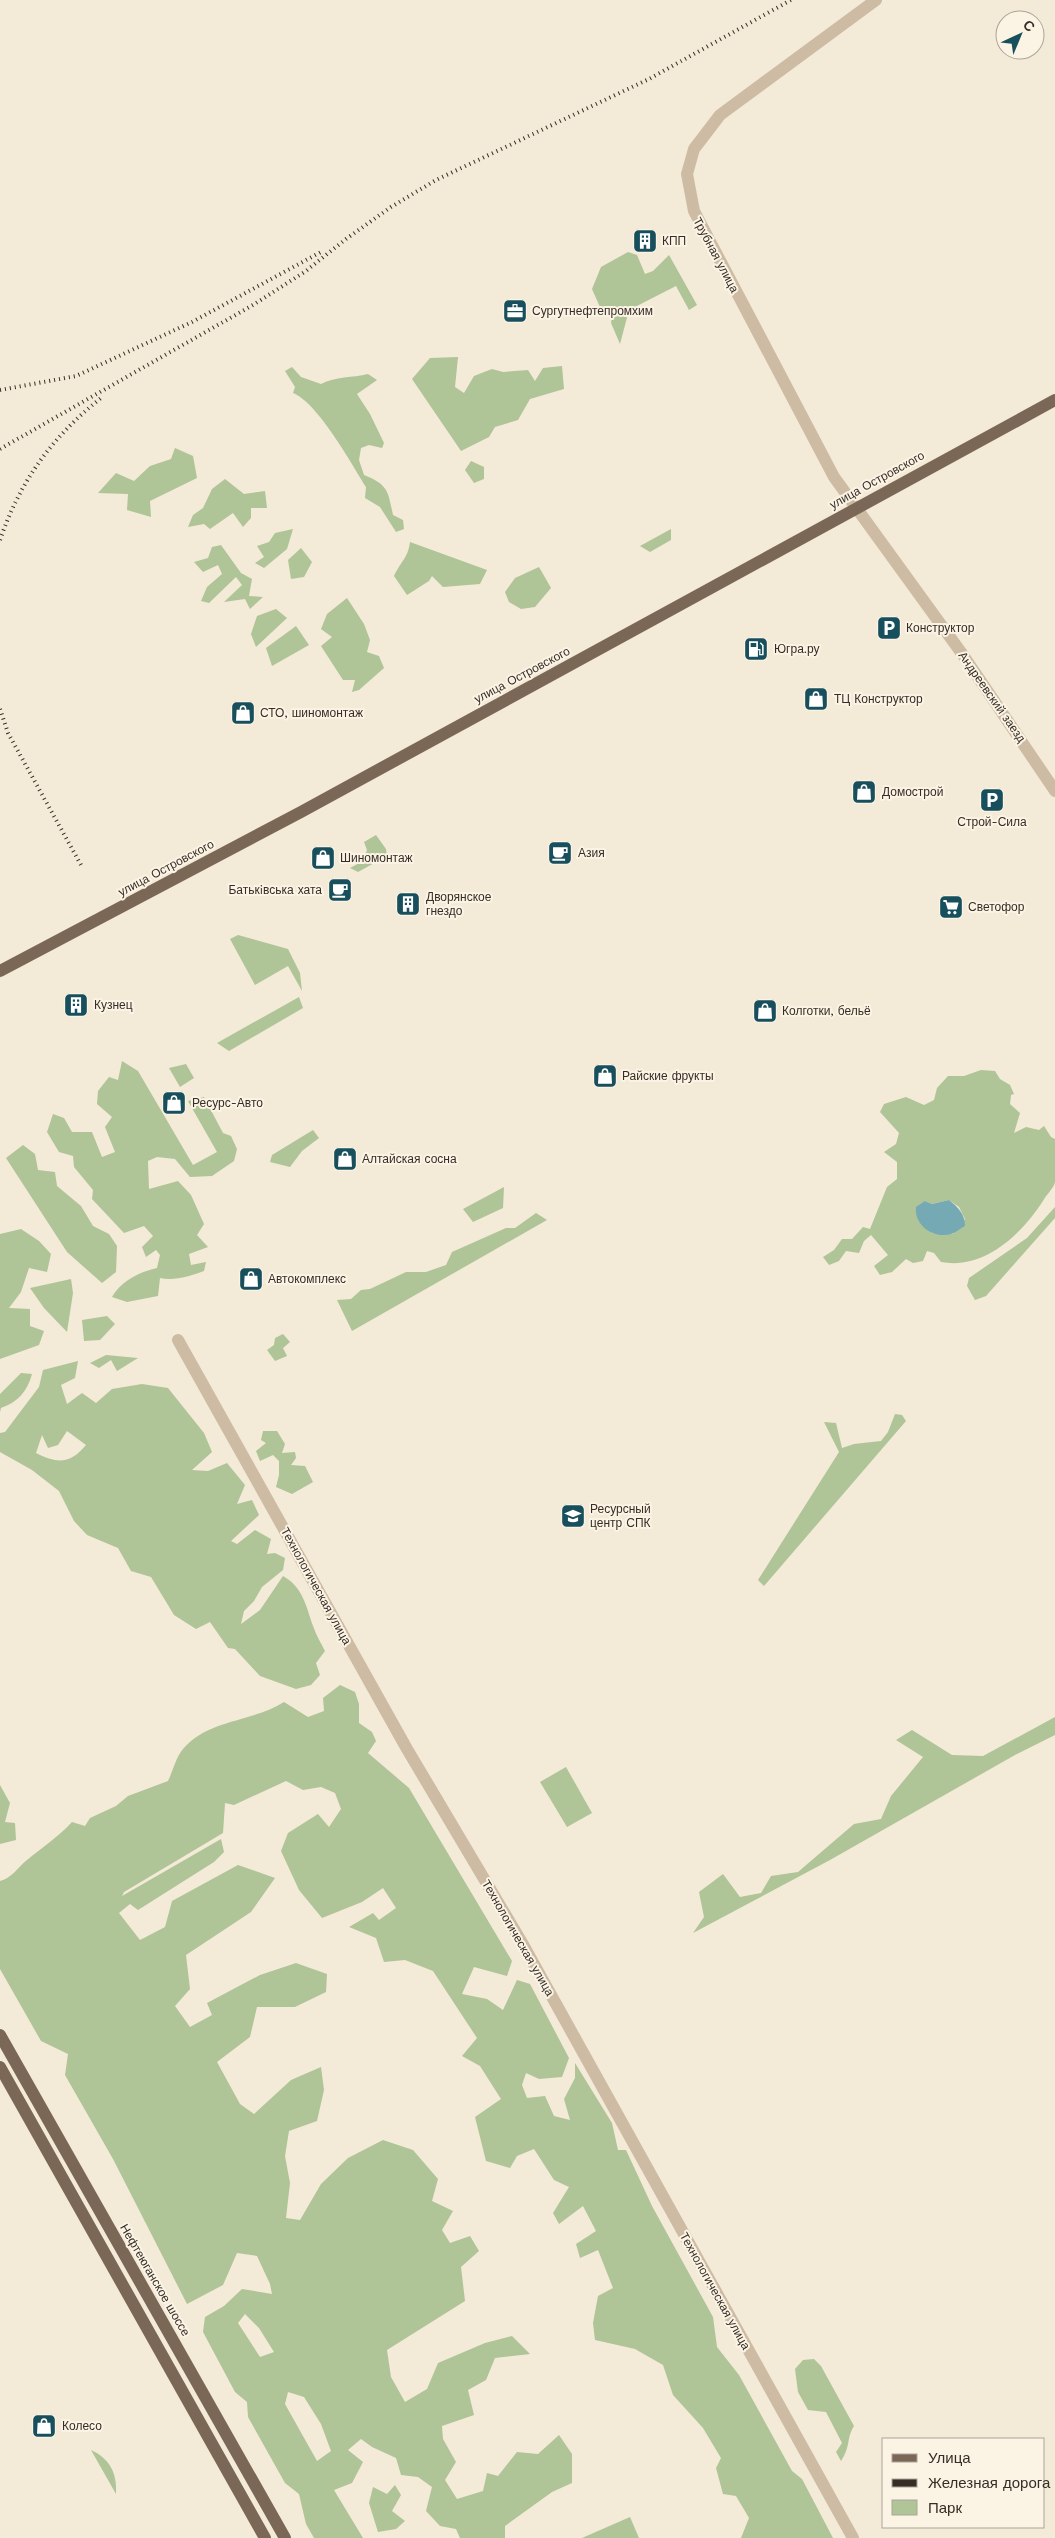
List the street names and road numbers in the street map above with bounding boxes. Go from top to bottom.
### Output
street label: Трубная улица [690,215,742,295]
street label: улица Островского [827,448,927,512]
street label: улица Островского [472,644,573,706]
street label: Андреевский заезд [955,649,1029,745]
street label: улица Островского [116,837,217,899]
street label: Технологическая улица [278,1525,354,1647]
street label: Технологическая улица [479,1877,557,1999]
street label: Нефтеюганское шоссе [117,2221,193,2339]
street label: Технологическая улица [677,2230,753,2352]

